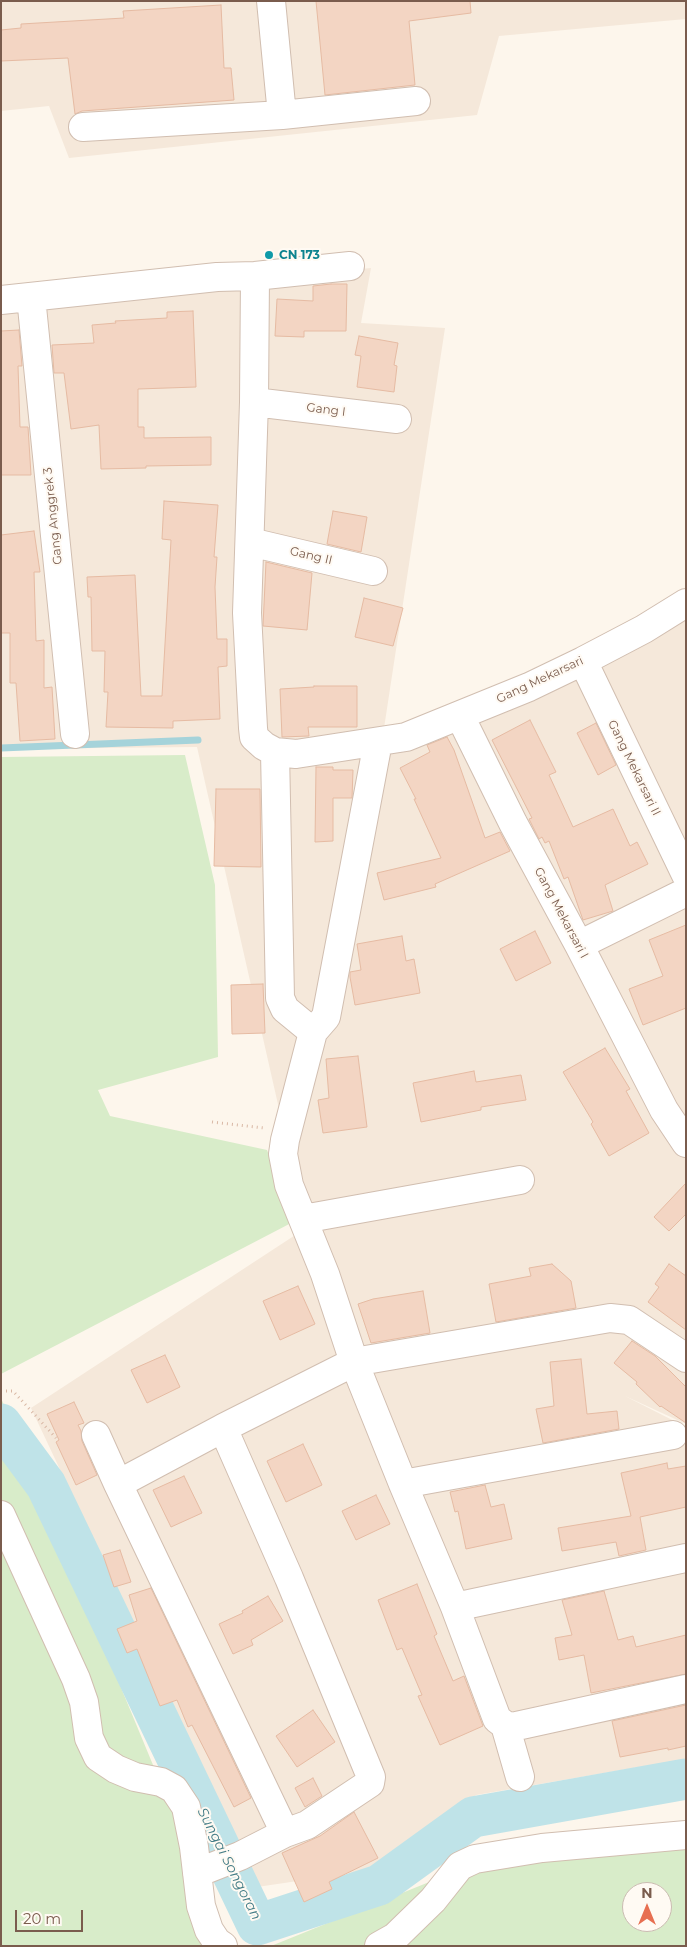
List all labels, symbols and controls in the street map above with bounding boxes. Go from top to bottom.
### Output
place label: CN 173 [279,248,320,262]
marker: CN 173 [263,249,275,261]
street label: Gang I [306,400,346,420]
street label: Gang Anggrek 3 [41,467,65,565]
street label: Gang II [288,544,334,568]
street label: Gang Mekarsari [494,654,586,706]
street label: Gang Mekarsari II [605,718,663,818]
street label: Gang Mekarsari I [531,865,591,961]
water label: Sungai Songoran [193,1805,265,1923]
north arrow [622,1882,672,1932]
text: N [641,1884,653,1902]
scale bar [18,1900,85,1932]
text: 20 m [23,1909,61,1928]

